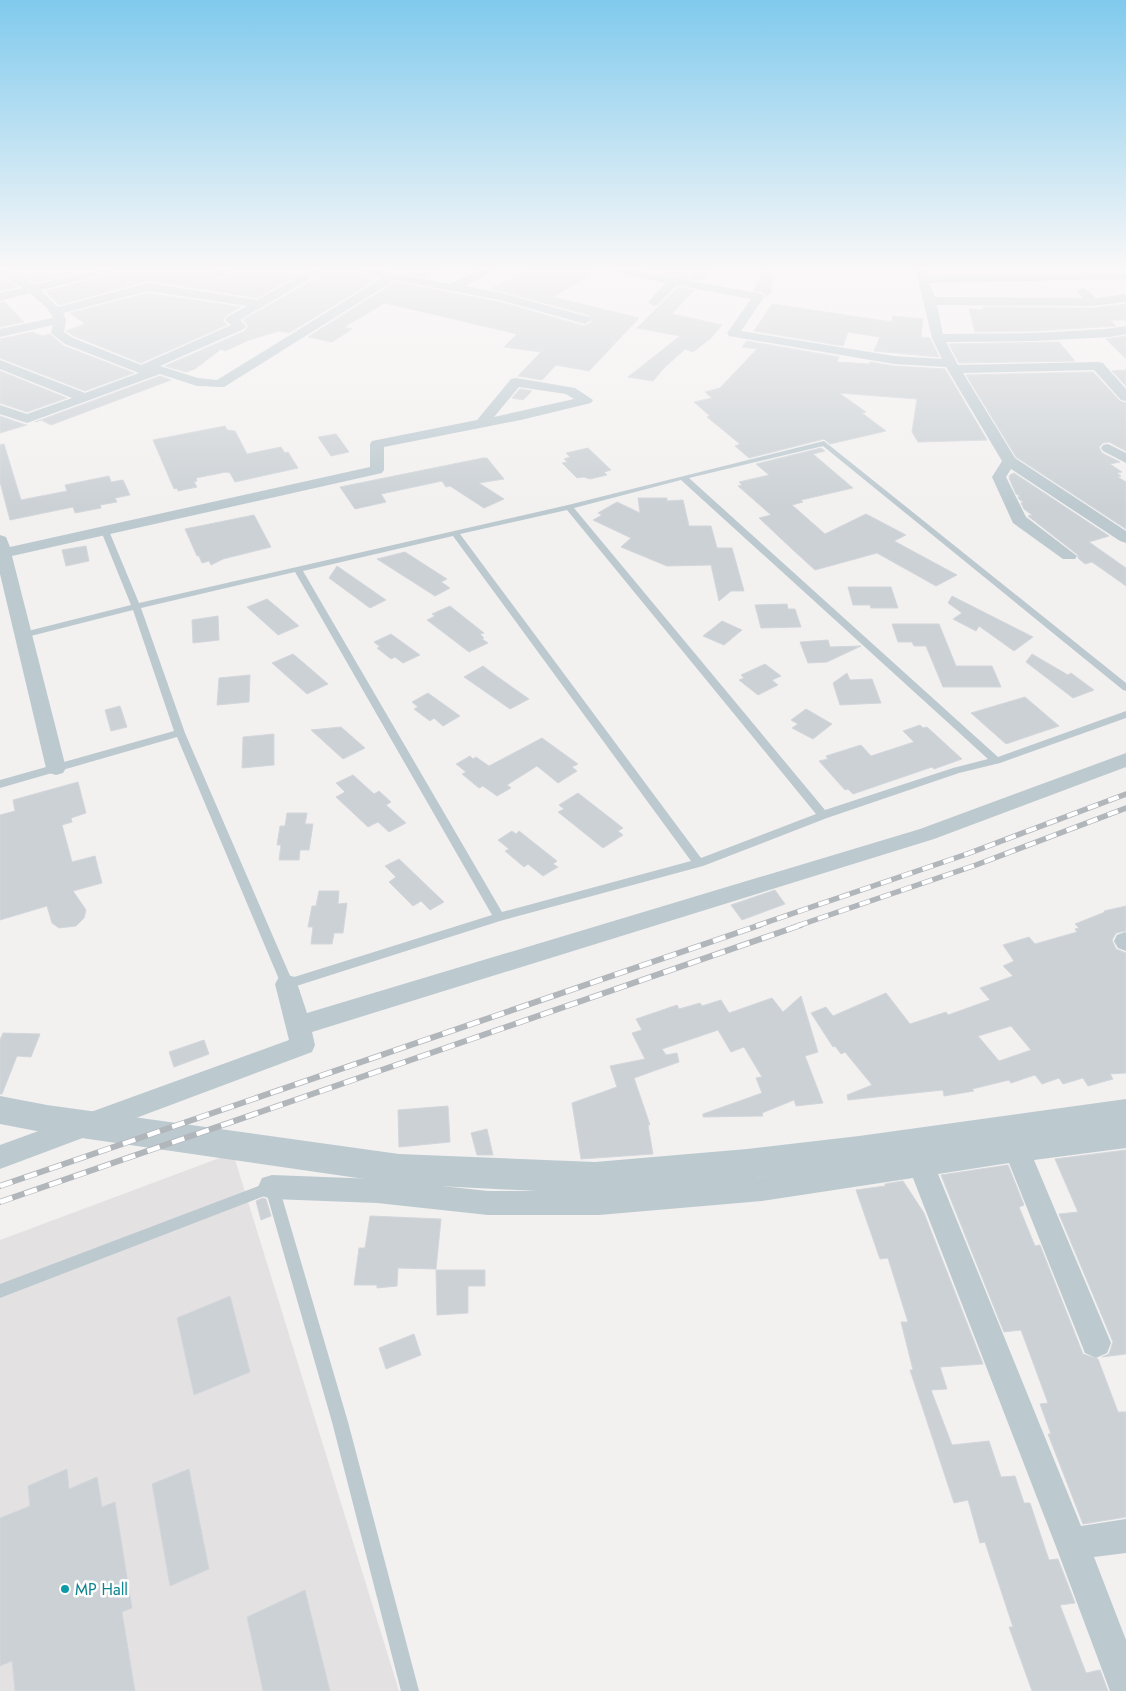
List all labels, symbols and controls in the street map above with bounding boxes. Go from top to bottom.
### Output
place label: MP Hall [75,1578,128,1601]
marker: MP Hall [59,1583,71,1595]

